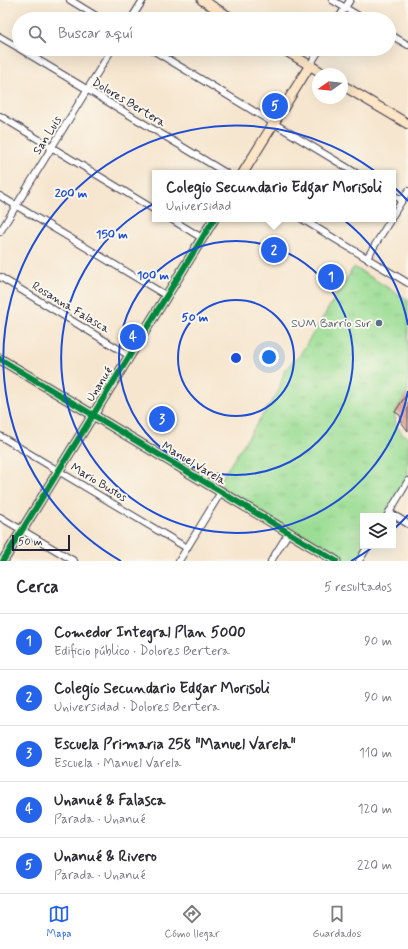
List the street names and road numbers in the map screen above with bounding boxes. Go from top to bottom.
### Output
street label: Dolores Bertera [89,75,169,132]
street label: San Luis [30,113,66,158]
street label: Rosanna Falasca [29,278,113,338]
street label: Unanué [83,363,117,405]
street label: Manuel Varela [158,438,229,490]
street label: Mario Bustos [67,460,130,506]

